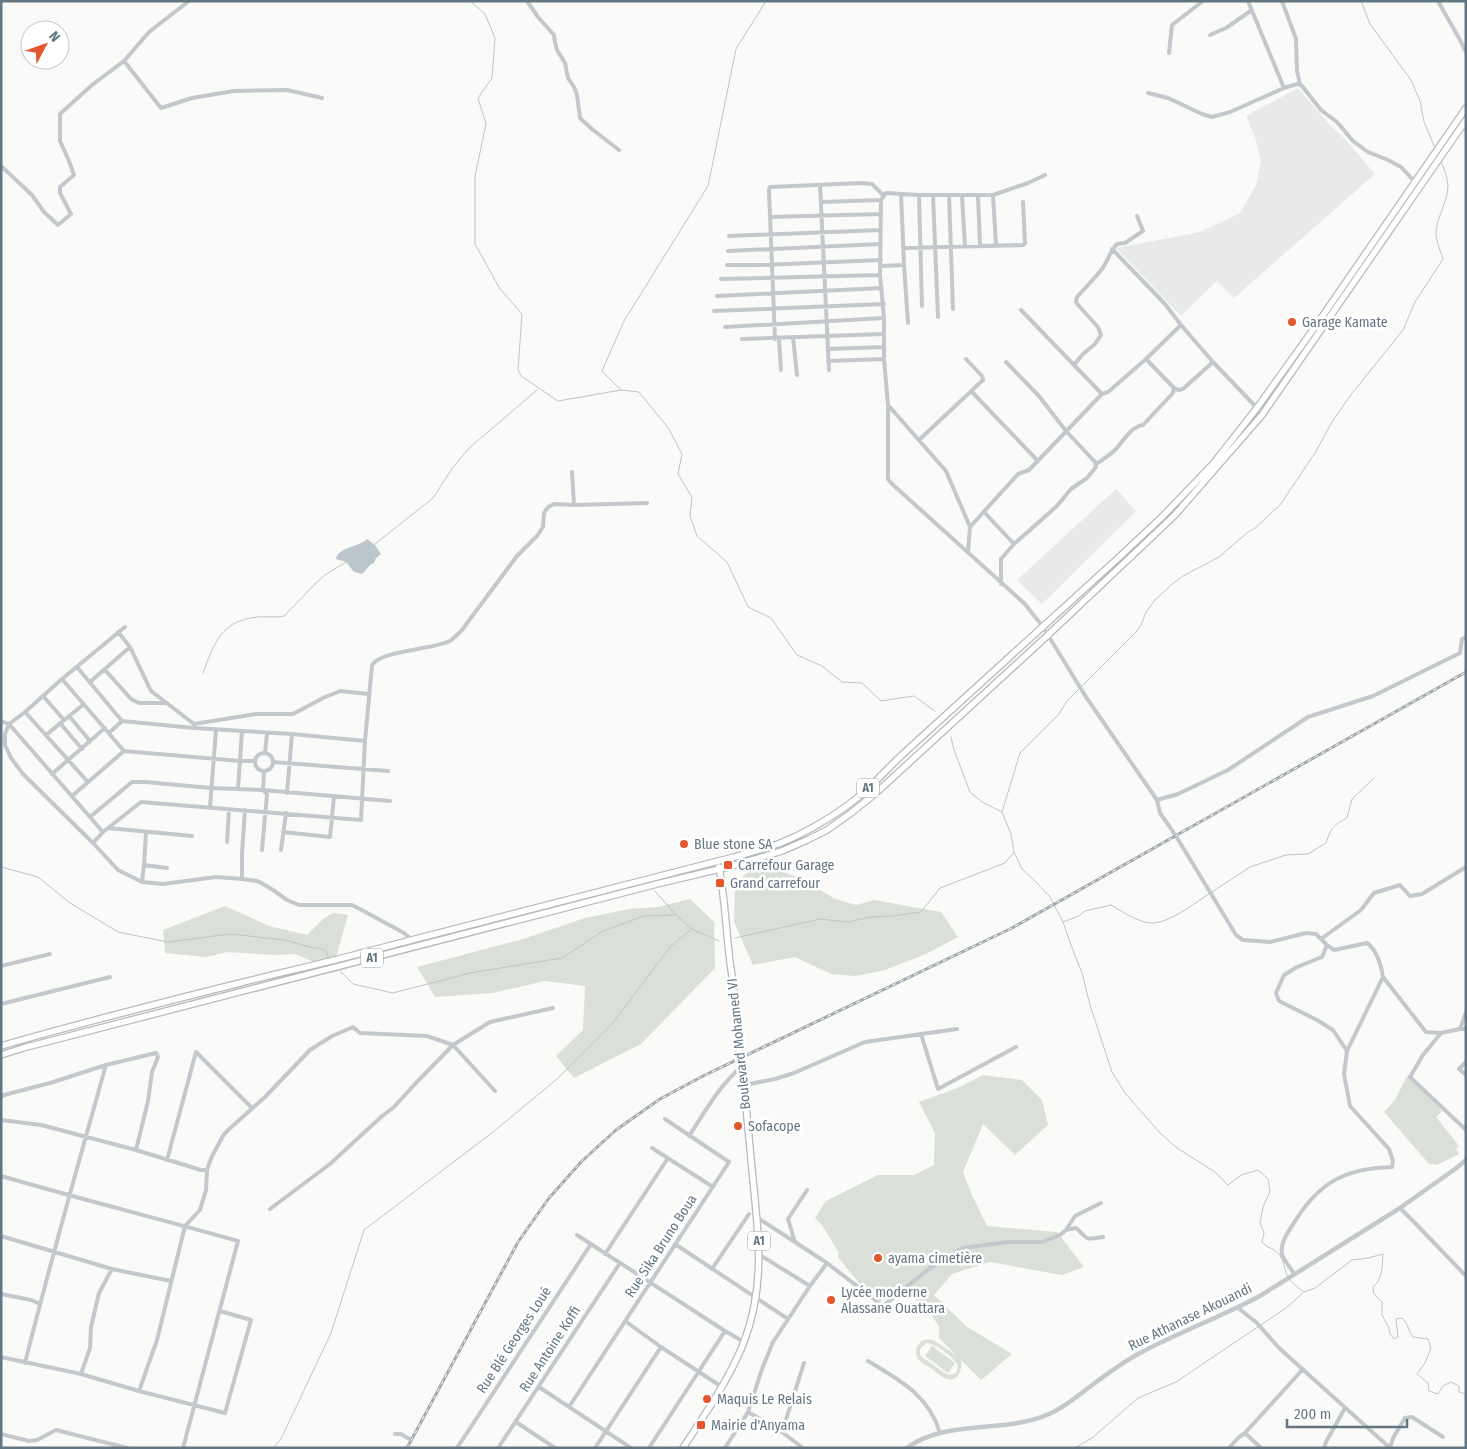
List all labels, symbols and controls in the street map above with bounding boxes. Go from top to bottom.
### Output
north arrow [20,20,70,70]
text: N [45,28,64,46]
place label: Garage Kamate [1302,314,1388,331]
marker: Garage Kamate [1286,316,1298,328]
road number: A1 [857,778,879,798]
place label: Blue stone SA [694,836,773,853]
marker: Blue stone SA [678,838,690,850]
place label: Carrefour Garage [738,857,835,874]
marker: Carrefour Garage [722,859,734,871]
place label: Grand carrefour [730,875,820,892]
marker: Grand carrefour [714,877,726,889]
road number: A1 [361,948,383,968]
street label: Boulevard Mohamed VI [724,978,754,1110]
place label: Sofacope [748,1118,801,1135]
marker: Sofacope [732,1120,744,1132]
street label: Rue Sika Bruno Boua [621,1191,701,1301]
road number: A1 [748,1232,770,1250]
place label: ayama cimetière [888,1250,982,1267]
marker: ayama cimetière [872,1252,884,1264]
street label: Rue Athanase Akouandi [1125,1280,1255,1354]
street label: Rue Blé Georges Loué [473,1283,555,1396]
place label: Lycée moderne Alassane Ouattara [841,1284,945,1317]
marker: Lycée moderne Alassane Ouattara [825,1294,837,1306]
street label: Rue Antoine Koffi [516,1303,584,1395]
place label: Maquis Le Relais [717,1391,812,1408]
marker: Maquis Le Relais [701,1393,713,1405]
scale bar [1287,1396,1407,1428]
text: 200 m [1294,1405,1331,1423]
place label: Mairie d'Anyama [711,1417,805,1434]
marker: Mairie d'Anyama [695,1419,707,1431]

